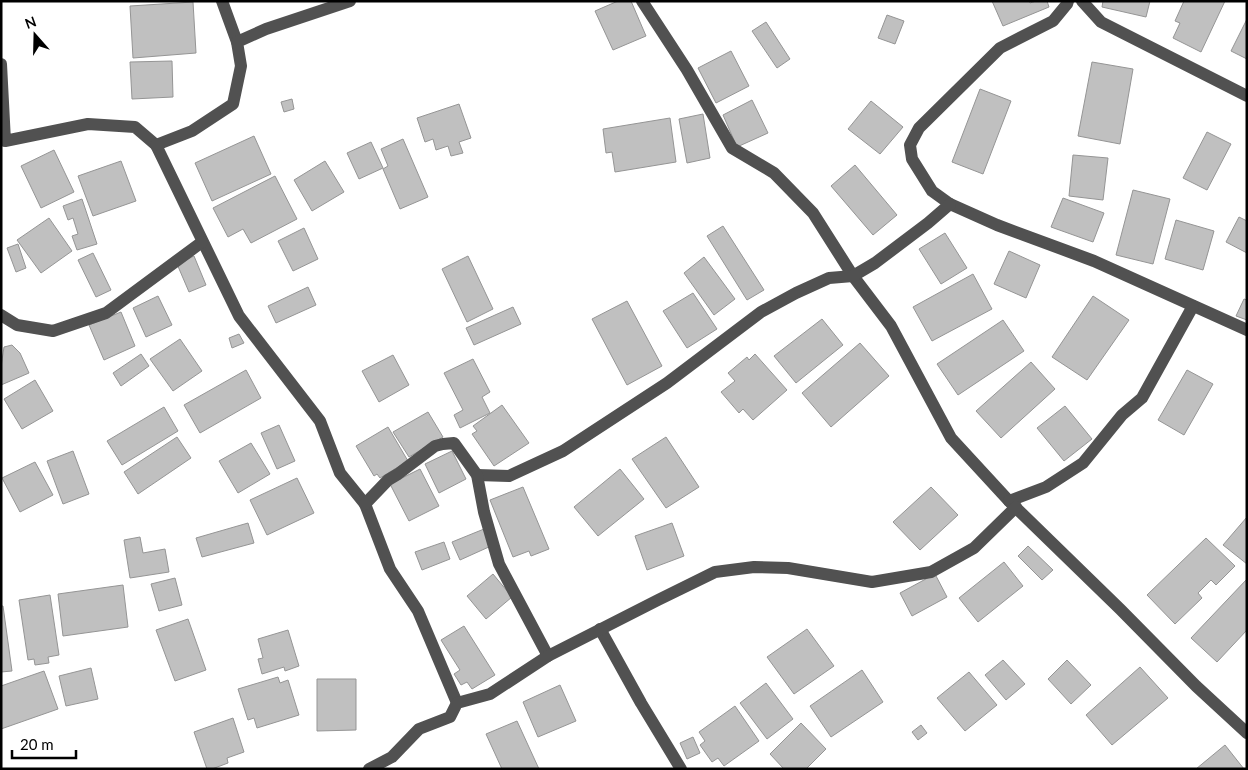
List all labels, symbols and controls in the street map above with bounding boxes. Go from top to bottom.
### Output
north arrow [10,10,60,60]
text: N [22,12,38,32]
scale bar [12,728,76,760]
text: 20 m [20,735,54,753]

